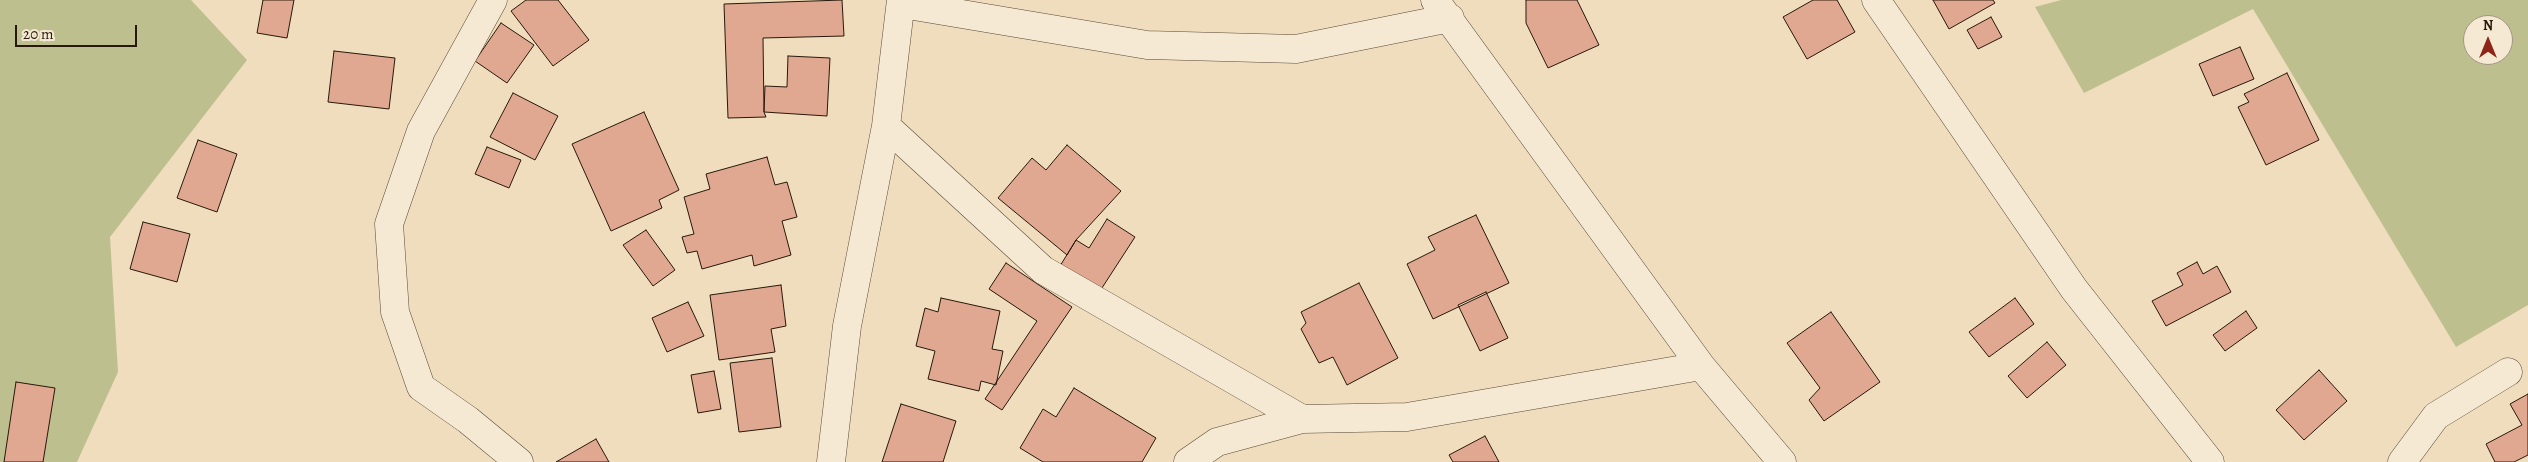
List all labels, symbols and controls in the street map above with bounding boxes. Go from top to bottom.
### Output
scale bar [18,15,140,47]
north arrow [2463,15,2513,65]
text: N [2483,16,2493,35]
text: 20 m [23,24,54,44]

